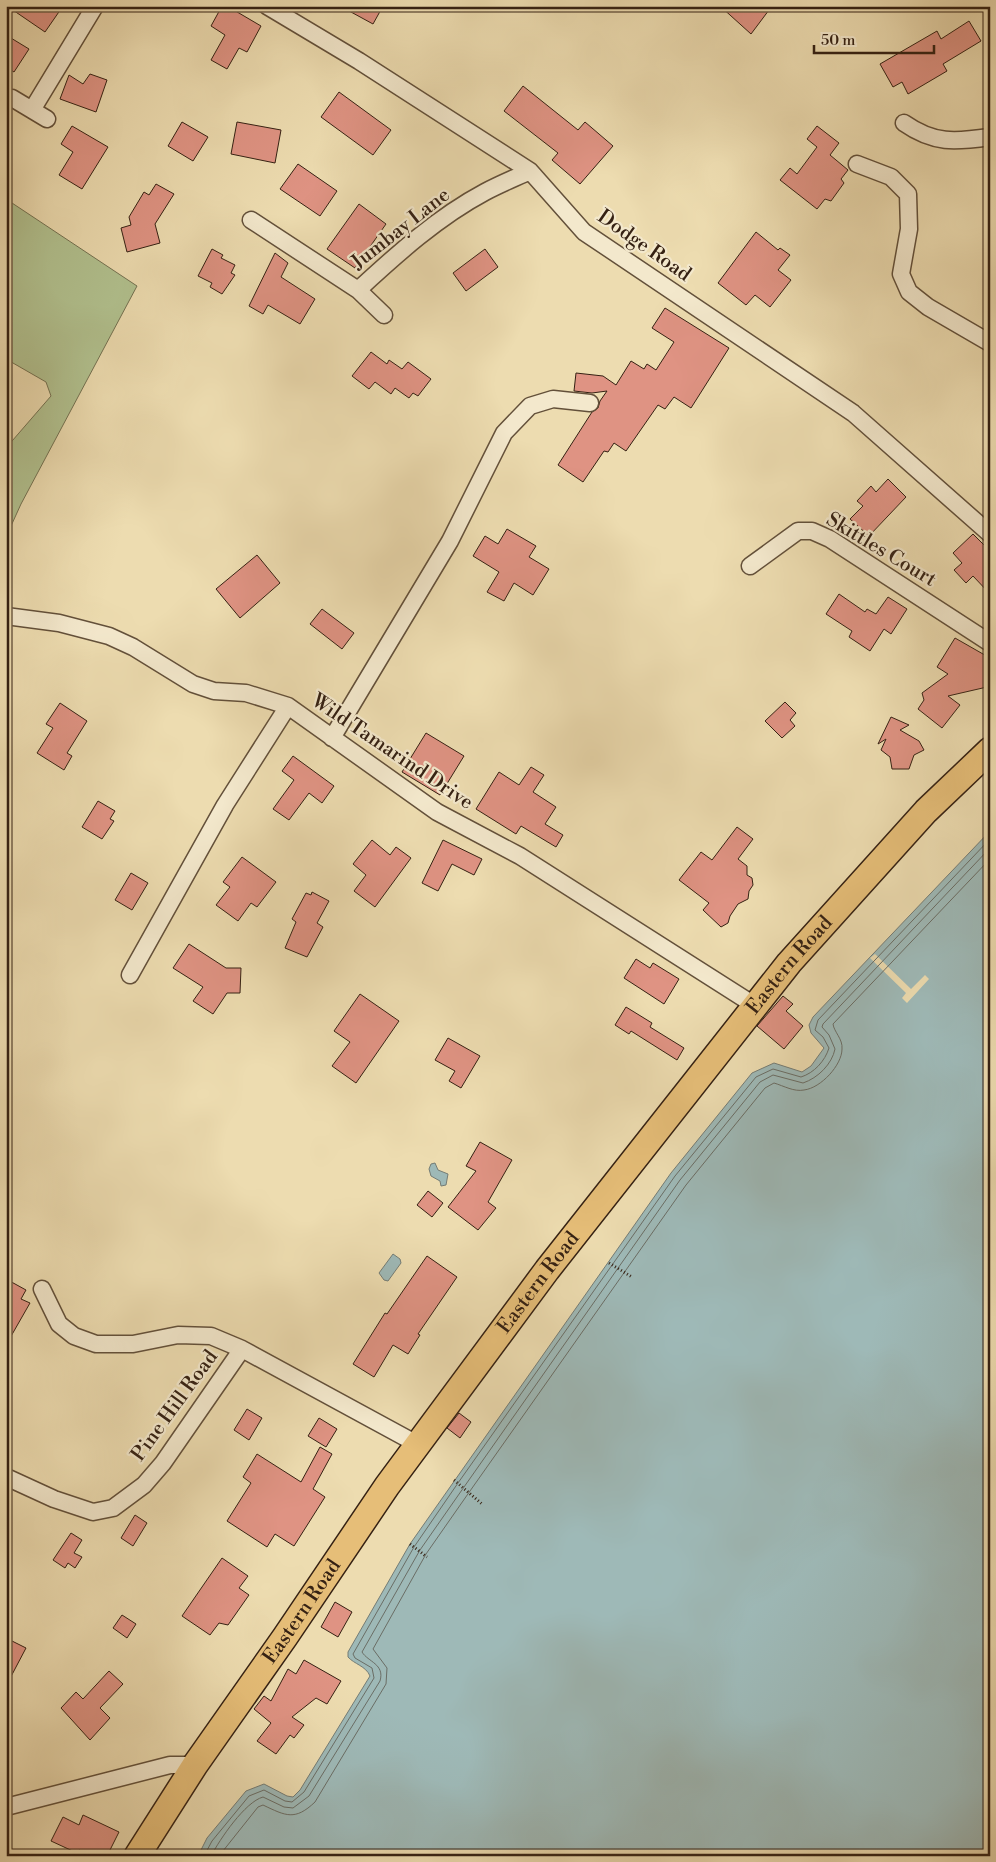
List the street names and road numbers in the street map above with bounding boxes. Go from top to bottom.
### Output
street label: Jumbay Lane [346,183,455,276]
street label: Dodge Road [592,205,696,288]
street label: Skittles Court [821,507,941,593]
street label: Wild Tamarind Drive [305,688,478,815]
street label: Eastern Road [741,910,838,1019]
street label: Eastern Road [492,1226,585,1339]
street label: Pine Hill Road [126,1345,224,1466]
street label: Eastern Road [257,1554,347,1669]

